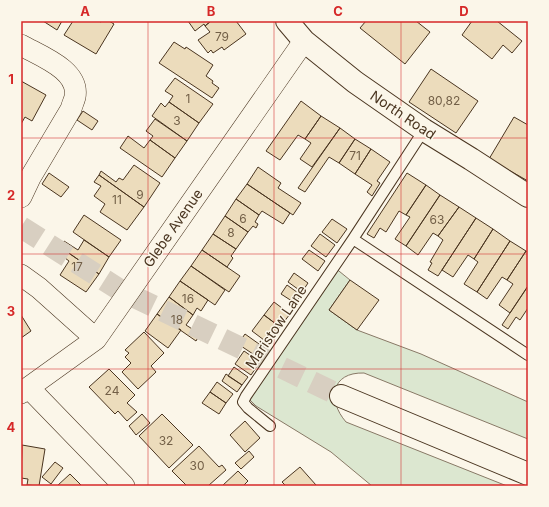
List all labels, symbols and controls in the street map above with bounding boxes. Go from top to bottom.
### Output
text: A [80,3,90,19]
text: B [207,3,216,19]
text: C [333,3,343,19]
text: D [459,3,469,19]
house number: 79 [215,29,229,44]
text: 1 [8,71,14,87]
street label: North Road [367,87,439,143]
house number: 1 [186,91,190,106]
house number: 80,82 [428,93,460,108]
house number: 3 [173,113,181,128]
house number: 71 [349,148,361,163]
street label: Glebe Avenue [139,185,206,270]
text: 2 [7,187,15,203]
house number: 9 [136,187,144,202]
house number: 11 [112,192,122,207]
house number: 6 [239,211,247,226]
house number: 63 [430,212,444,227]
house number: 8 [227,225,235,240]
house number: 17 [71,259,83,274]
street label: Maristow Lane [241,282,310,372]
house number: 16 [182,291,194,306]
text: 3 [7,303,15,319]
house number: 18 [171,312,183,327]
house number: 24 [105,383,120,398]
text: 4 [7,419,16,435]
house number: 32 [159,433,173,448]
house number: 30 [190,458,204,473]

